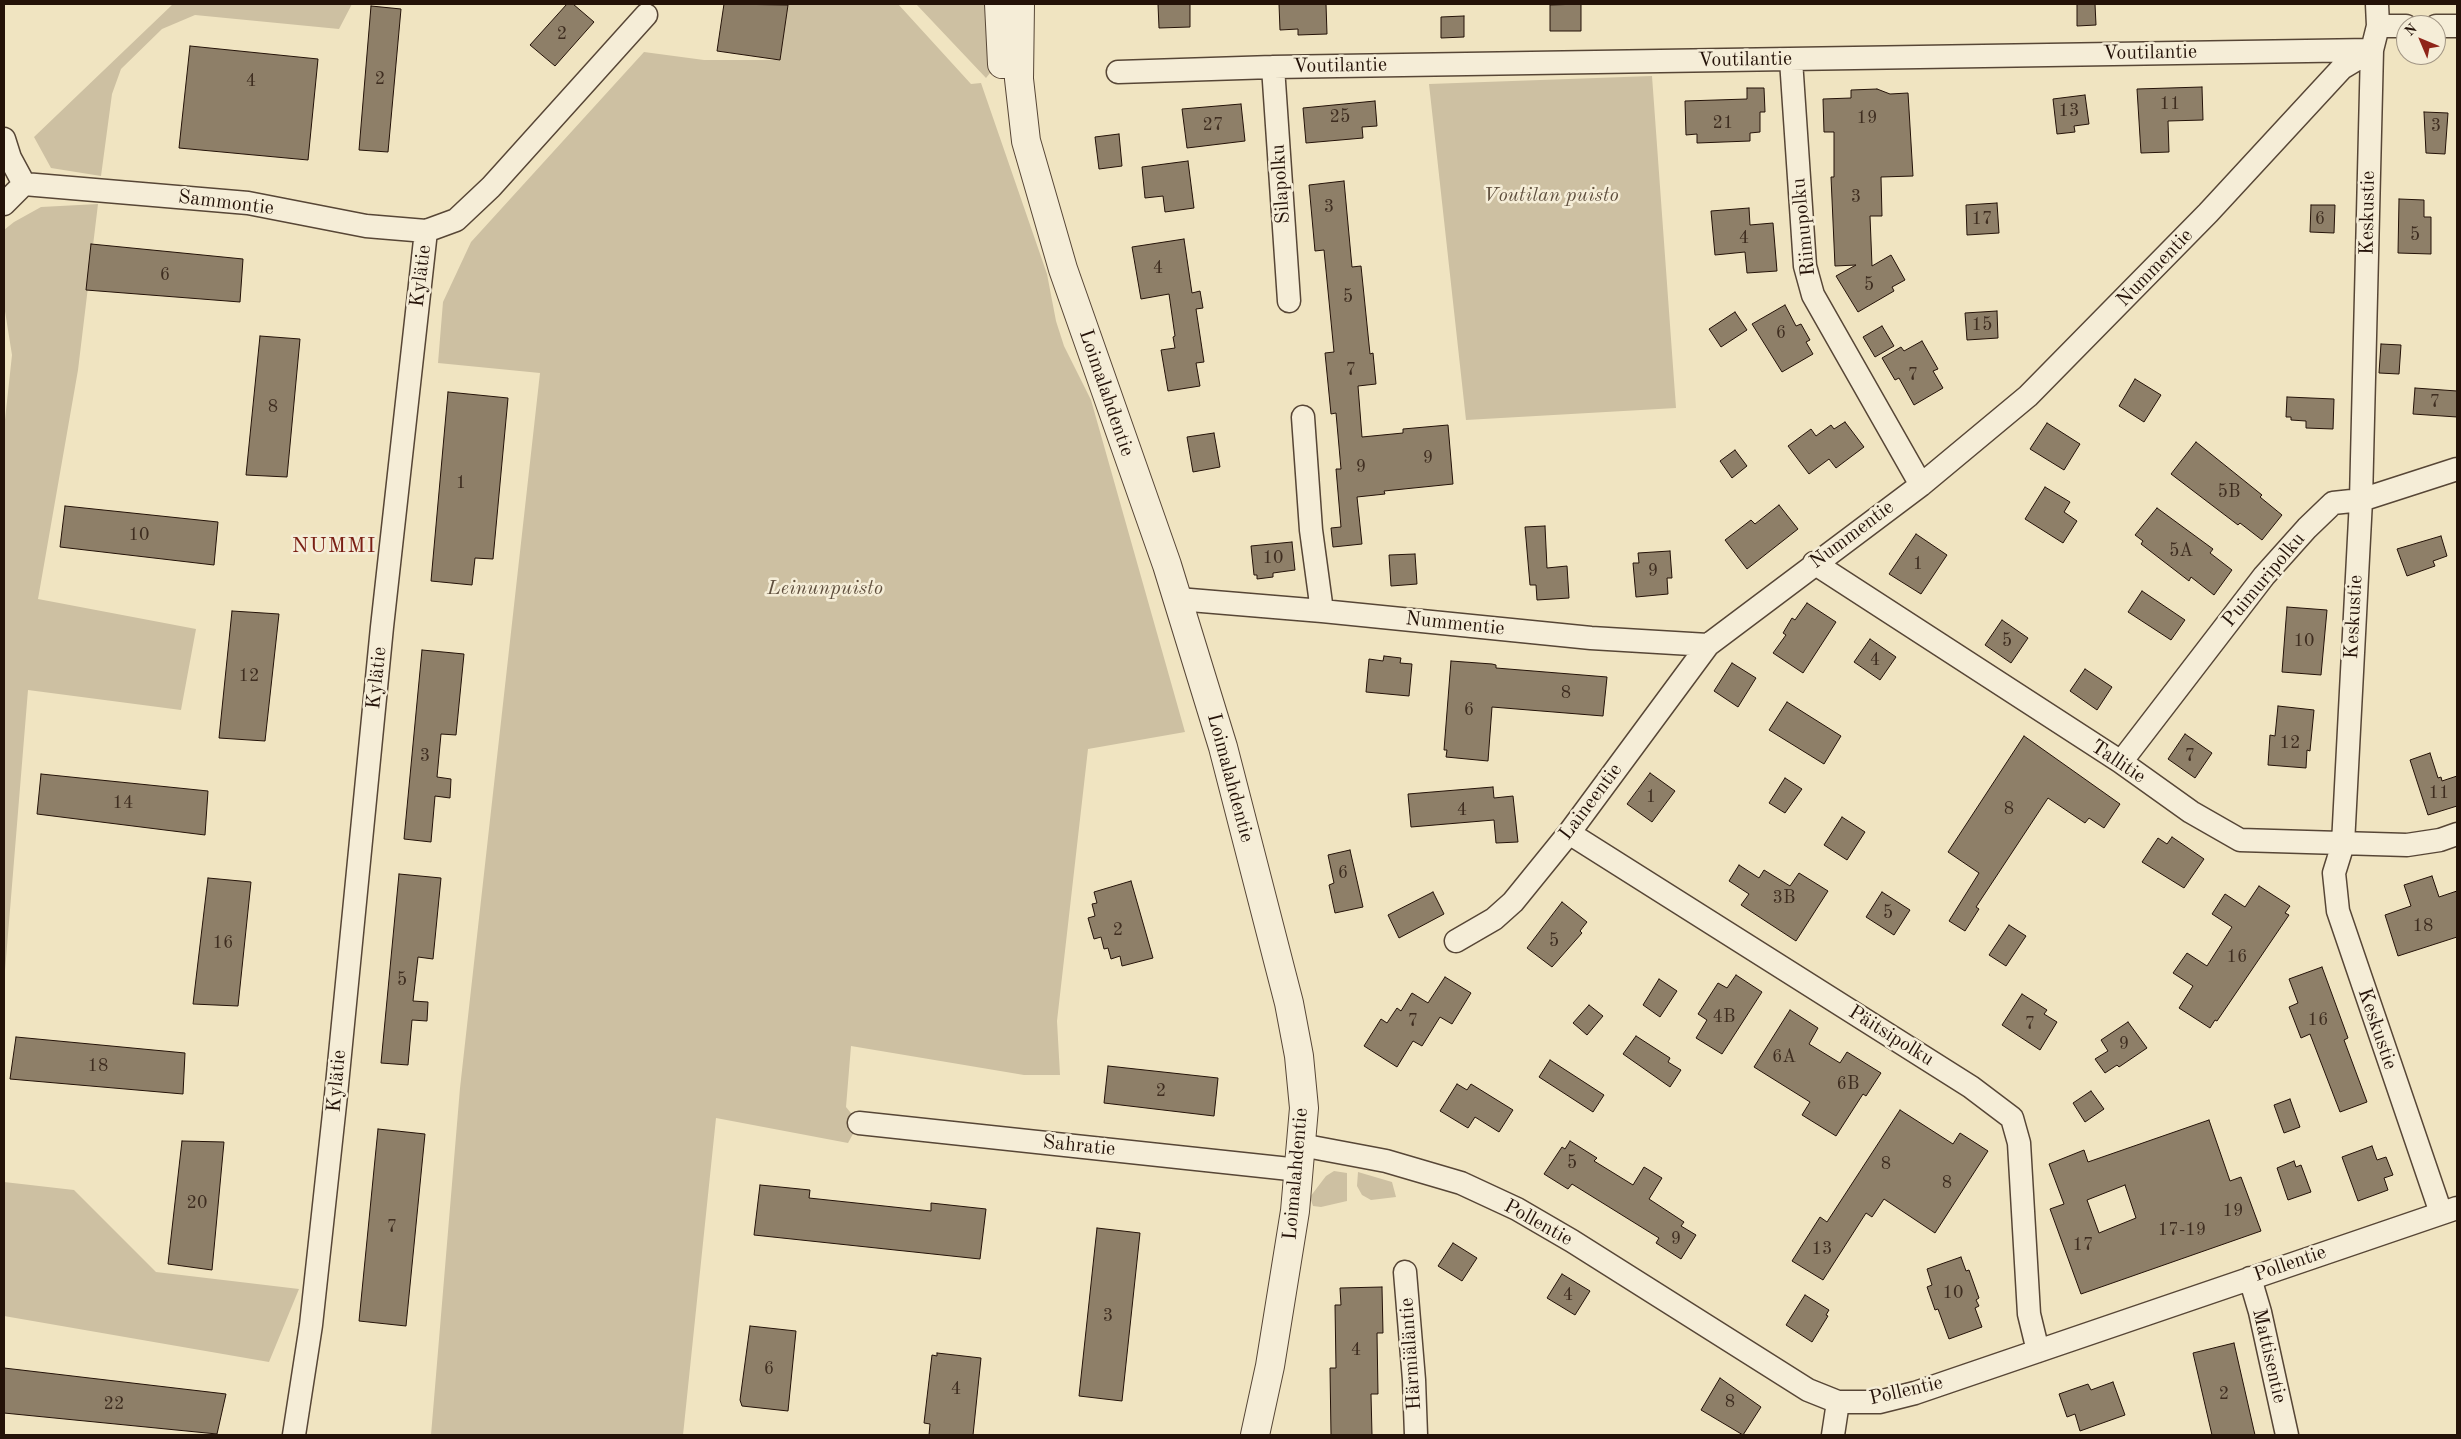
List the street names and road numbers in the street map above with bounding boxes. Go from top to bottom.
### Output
street label: Voutilantie [2103,40,2197,66]
street label: Voutilantie [1698,47,1792,73]
street label: Voutilantie [1293,53,1387,79]
street label: Silapolku [1266,143,1296,225]
street label: Keskustie [2355,171,2381,255]
street label: Riimupolku [1787,177,1821,277]
street label: Sammontie [177,185,275,221]
street label: Nummentie [2112,224,2198,312]
street label: Kylätie [405,243,437,309]
street label: Loimalahdentie [1073,326,1139,460]
street label: Nummentie [1805,495,1899,575]
street label: Puimuripolku [2217,528,2311,632]
street label: Keskustie [2340,574,2368,660]
street label: Nummentie [1404,607,1506,641]
street label: Kylätie [362,646,392,710]
street label: Loimalahdentie [1201,711,1259,845]
street label: Tallitie [2086,735,2150,789]
street label: Laineentie [1554,759,1628,845]
street label: Keskustie [2352,985,2402,1073]
street label: Päitsipolku [1844,1000,1938,1072]
street label: Kylätie [322,1049,352,1113]
street label: Loimalahdentie [1278,1107,1314,1241]
street label: Sahratie [1042,1130,1116,1162]
street label: Pollentie [1499,1194,1577,1252]
street label: Pollentie [2251,1240,2329,1288]
street label: Härmiäläntie [1395,1297,1427,1411]
street label: Mattisentie [2246,1306,2292,1406]
street label: Pollentie [1867,1371,1945,1411]

